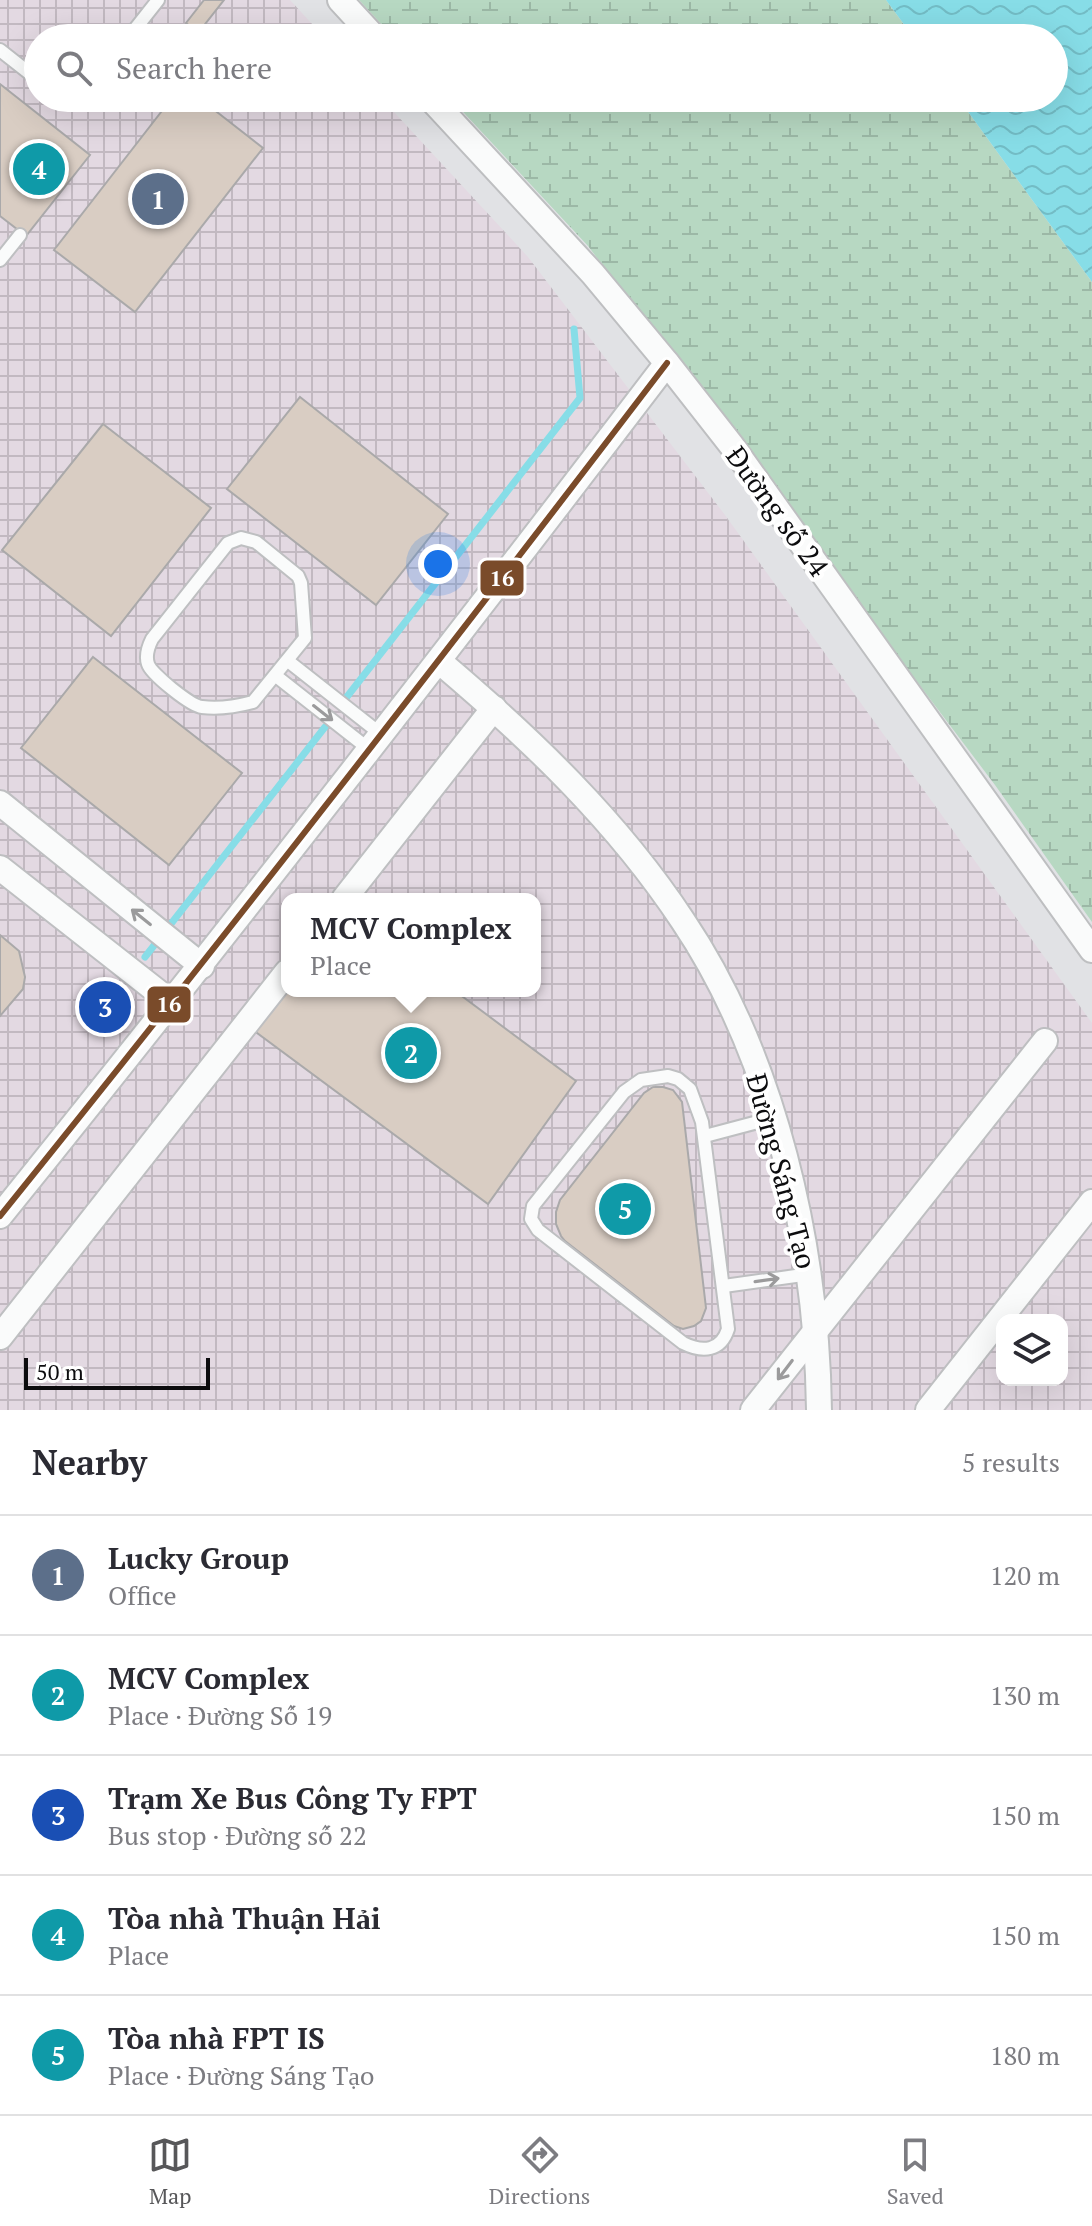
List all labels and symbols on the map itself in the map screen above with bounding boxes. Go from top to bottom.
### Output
pin: 4 [13,139,65,199]
pin: 1 [132,169,184,229]
street label: Đường số 24 [718,439,838,584]
your location [418,544,458,584]
line badge: 16 [479,559,525,597]
text: 16 [490,563,514,592]
one-way arrow [312,704,333,721]
one-way arrow [131,908,152,925]
pin: 3 [79,977,131,1037]
line badge: 16 [146,985,192,1024]
text: 16 [157,989,181,1018]
pin: 2 [385,1023,437,1083]
street label: Đường Sáng Tạo [738,1069,826,1273]
pin: 5 [599,1179,651,1239]
one-way arrow [754,1272,779,1287]
scale bar [24,1354,210,1390]
one-way arrow [776,1358,793,1380]

